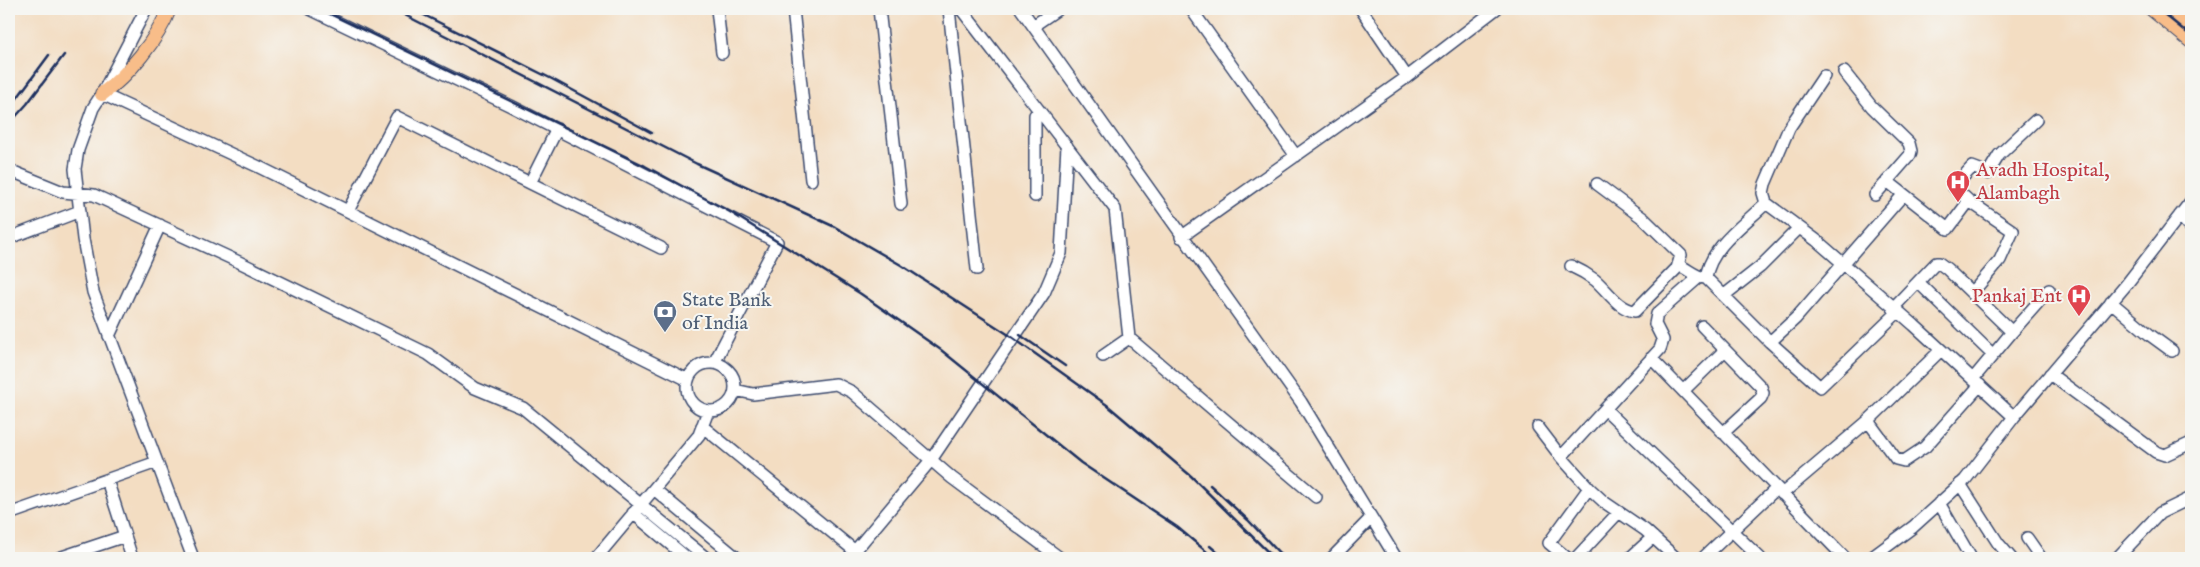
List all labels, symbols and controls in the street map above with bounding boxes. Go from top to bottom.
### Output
place label: Avadh Hospital, Alambagh [1975,158,2110,206]
hospital icon: Avadh Hospital, Alambagh [1945,169,1971,203]
hospital icon: Pankaj Ent [2066,283,2092,317]
place label: Pankaj Ent [1971,284,2062,309]
place label: State Bank of India [682,288,772,336]
bank icon: State Bank of India [652,299,678,333]

